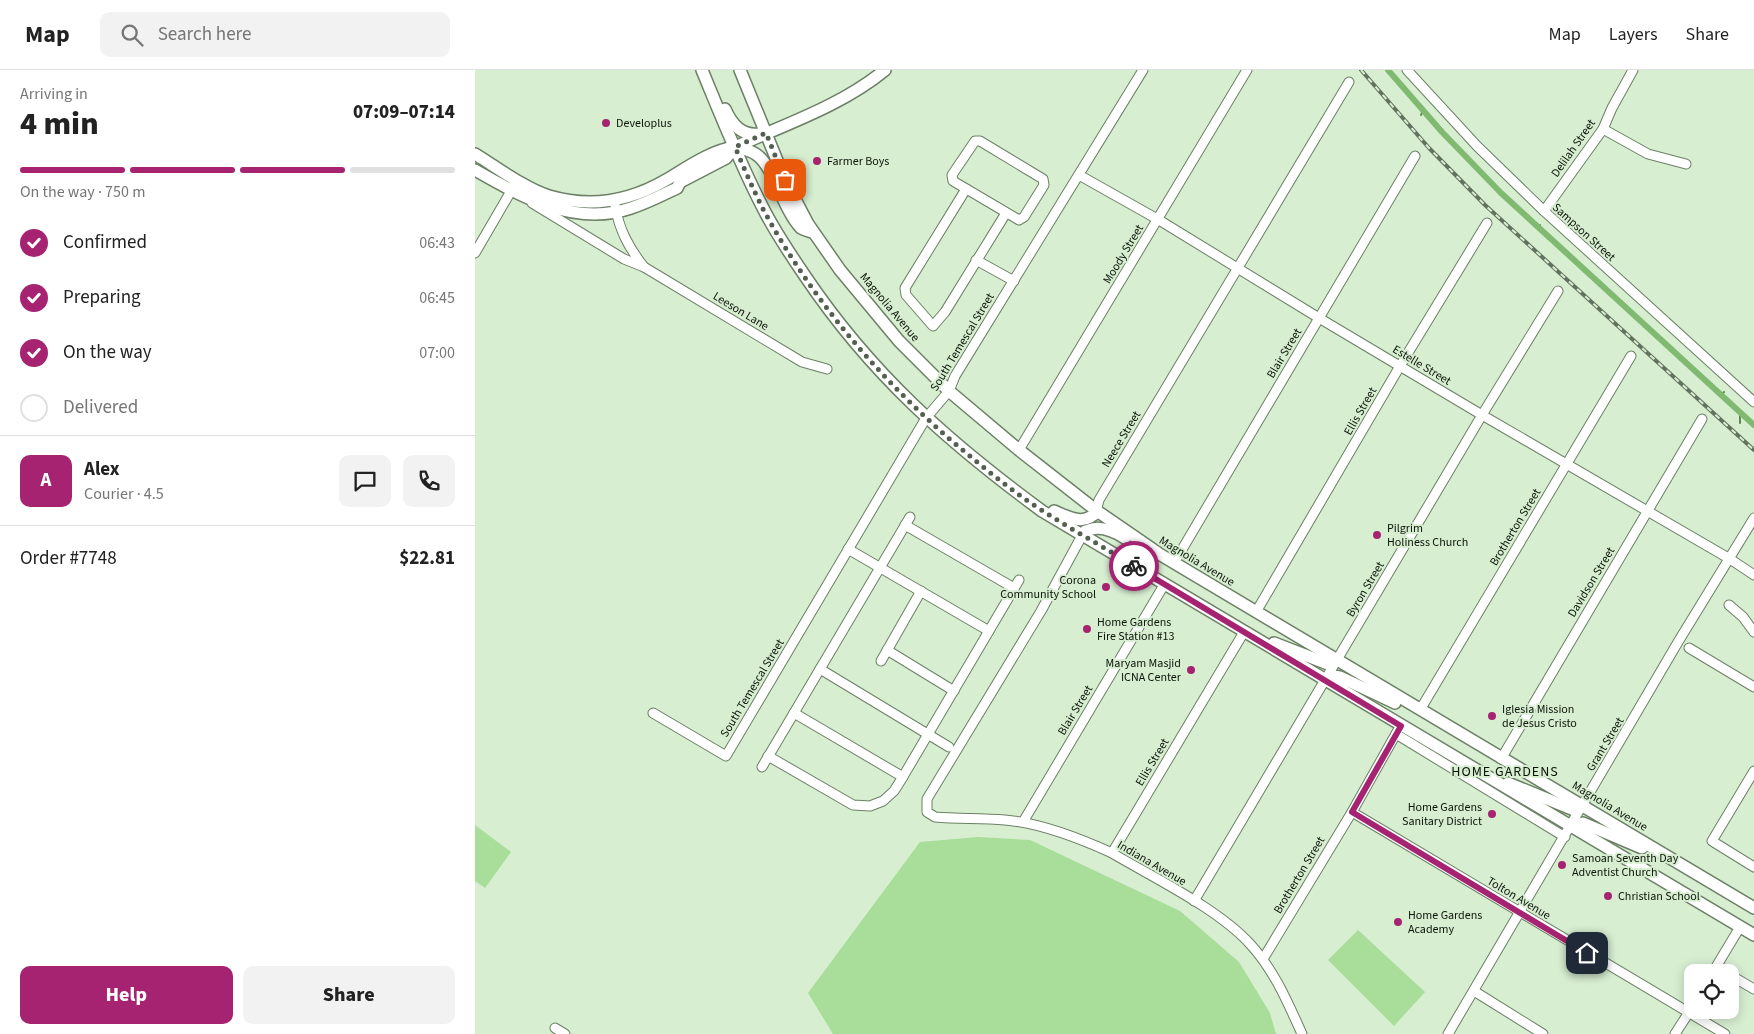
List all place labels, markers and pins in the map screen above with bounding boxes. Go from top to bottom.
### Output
place label: Developlus [616,115,672,132]
marker: Developlus [600,117,612,129]
place label: Farmer Boys [827,153,889,170]
marker: Farmer Boys [811,155,823,167]
pin [764,159,806,201]
place label: Pilgrim Holiness Church [1387,520,1468,551]
marker: Pilgrim Holiness Church [1371,529,1383,541]
place label: Corona Community School [1000,572,1096,603]
marker: Corona Community School [1100,581,1112,593]
place label: Home Gardens Fire Station #13 [1097,614,1174,645]
marker: Home Gardens Fire Station #13 [1081,623,1093,635]
place label: Maryam Masjid ICNA Center [1106,655,1182,686]
marker: Maryam Masjid ICNA Center [1185,664,1197,676]
place label: Iglesia Mission de Jesus Cristo [1502,701,1577,732]
marker: Iglesia Mission de Jesus Cristo [1486,710,1498,722]
place label: Home Gardens Sanitary District [1402,799,1482,830]
marker: Home Gardens Sanitary District [1486,808,1498,820]
place label: Samoan Seventh Day Adventist Church [1572,850,1679,881]
marker: Samoan Seventh Day Adventist Church [1556,859,1568,871]
place label: Christian School [1618,888,1700,905]
marker: Christian School [1602,890,1614,902]
place label: Home Gardens Academy [1408,907,1482,938]
marker: Home Gardens Academy [1392,916,1404,928]
pin [1566,932,1608,974]

